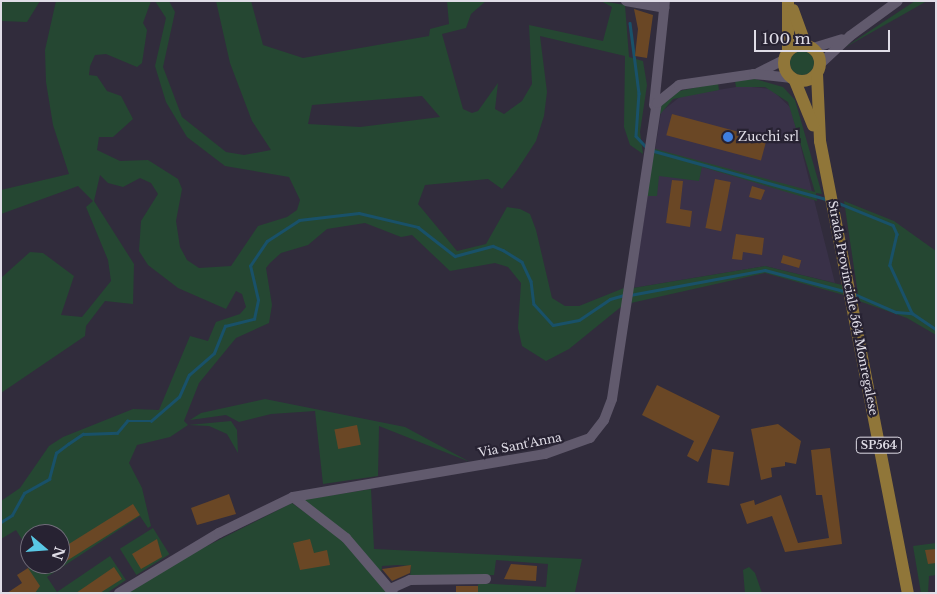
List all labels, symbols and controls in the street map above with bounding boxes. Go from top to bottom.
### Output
scale bar [757,20,893,52]
text: 100 m [762,29,811,48]
place label: Zucchi srl [738,130,799,144]
marker: Zucchi srl [722,131,734,143]
street label: Strada Provinciale 564 Monregalese [825,199,881,417]
street label: Via Sant'Anna [477,430,563,460]
road number: SP564 [855,436,903,454]
north arrow [20,524,70,574]
text: N [48,544,69,562]

